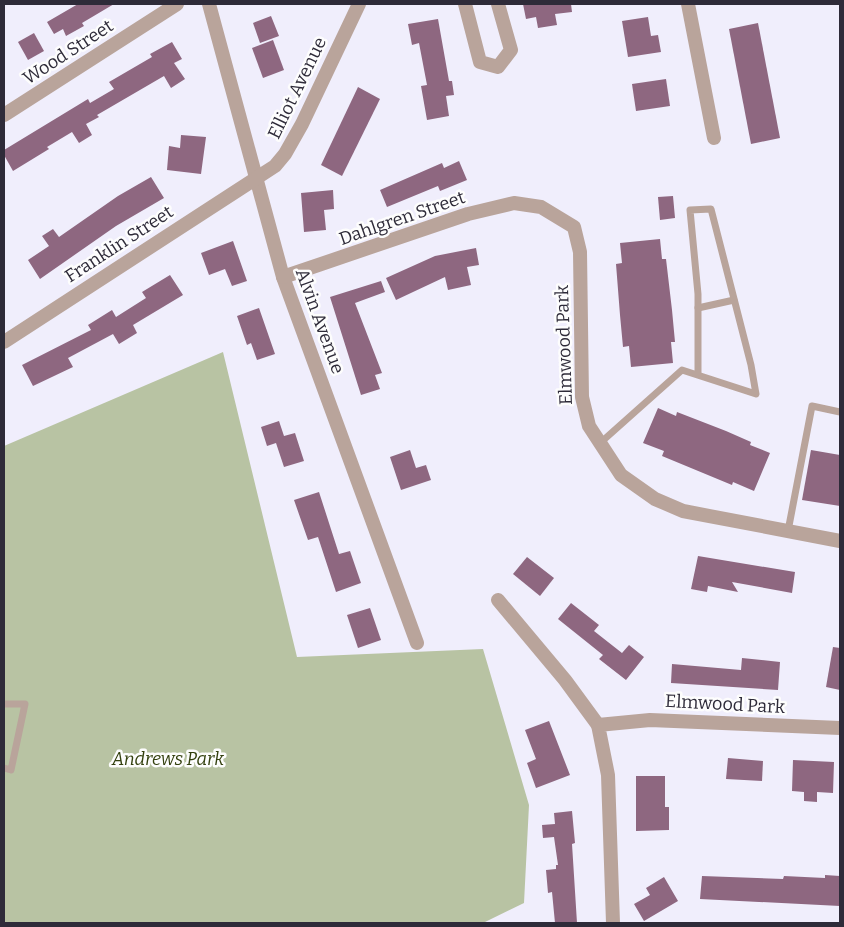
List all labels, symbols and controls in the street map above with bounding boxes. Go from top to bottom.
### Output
street label: Wood Street [19,14,118,89]
street label: Elliot Avenue [263,33,331,143]
street label: Dahlgren Street [336,186,468,250]
street label: Franklin Street [61,201,178,287]
street label: Alvin Avenue [291,265,349,377]
street label: Elmwood Park [551,284,577,405]
street label: Elmwood Park [664,690,786,718]
park label: Andrews Park [111,748,224,770]

